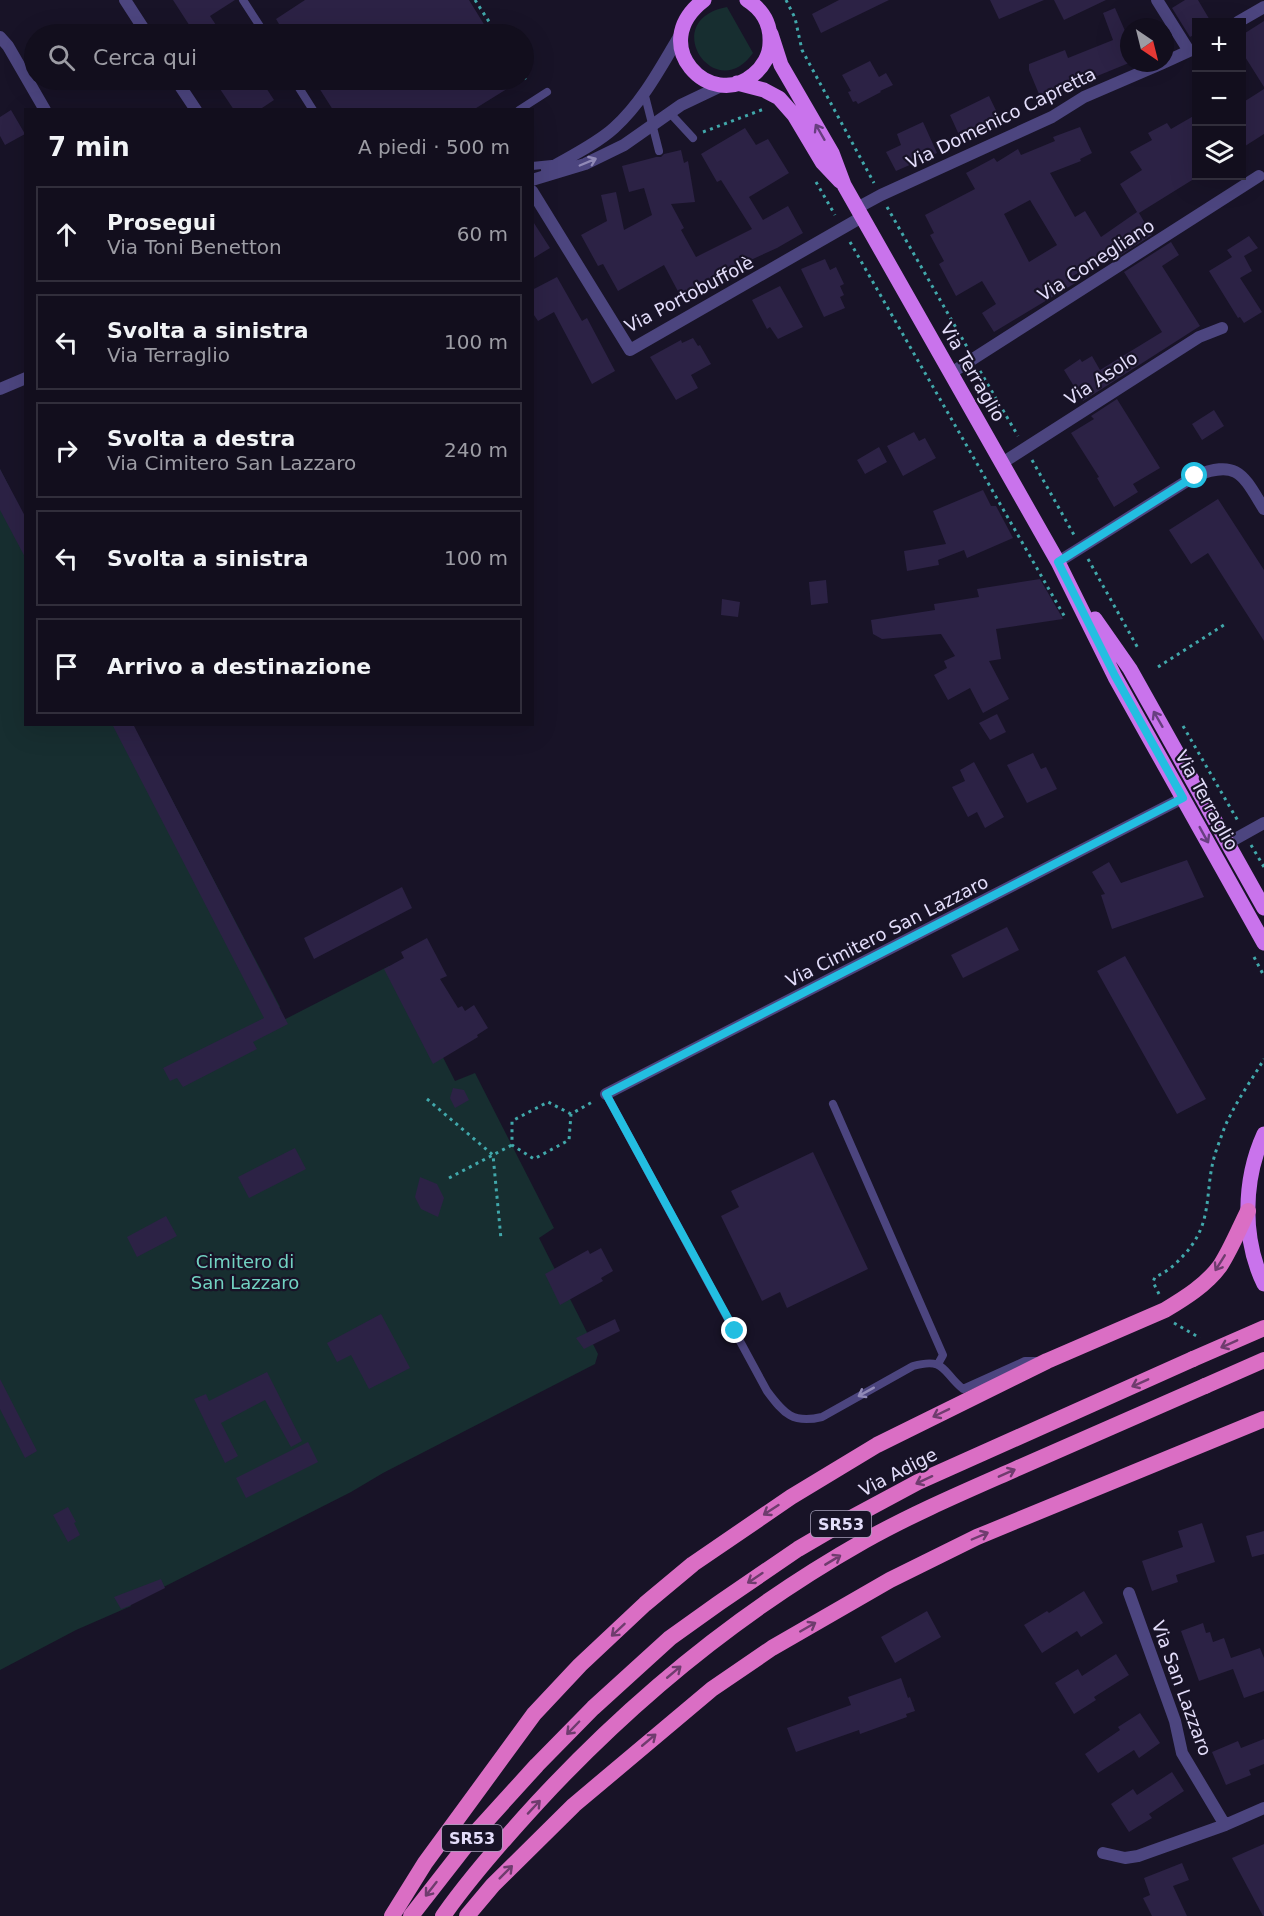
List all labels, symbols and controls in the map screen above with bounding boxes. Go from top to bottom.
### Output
north arrow [1120,18,1174,72]
map controls [1192,18,1246,180]
button: + [1192,18,1246,72]
search box [24,24,534,90]
icon: search [45,41,78,74]
text: Cerca qui [93,45,197,70]
street label: Via Domenico Capretta [903,63,1099,173]
button: − [1192,72,1246,126]
one-way arrow [814,124,826,141]
button: layers [1192,126,1246,180]
text: 7 min [48,132,130,162]
text: A piedi · 500 m [358,135,510,159]
one-way arrow [579,155,597,166]
text: Prosegui [107,210,216,235]
street label: Via Conegliano [1034,215,1158,305]
icon: ahead [50,218,83,251]
text: 60 m [457,222,508,246]
text: Via Toni Benetton [107,235,282,259]
street label: Via Portobuffolè [621,251,757,337]
text: Svolta a sinistra [107,318,309,343]
street label: Via Terraglio [936,319,1010,425]
icon: left [50,326,83,359]
text: 100 m [444,330,508,354]
text: Via Terraglio [107,343,230,367]
street label: Via Asolo [1061,347,1141,409]
text: Svolta a destra [107,426,295,451]
icon: right [50,434,83,467]
text: 240 m [444,438,508,462]
text: Via Cimitero San Lazzaro [107,451,356,475]
route start [1181,462,1207,488]
icon: left [50,542,83,575]
text: Svolta a sinistra [107,546,309,571]
text: 100 m [444,546,508,570]
icon: arrive [50,650,83,683]
text: Arrivo a destinazione [107,654,371,679]
one-way arrow [1152,711,1164,728]
street label: Via Terraglio [1171,747,1243,853]
one-way arrow [1198,826,1210,843]
street label: Via Cimitero San Lazzaro [782,871,992,991]
park label: Cimitero di San Lazzaro [191,1251,299,1293]
one-way arrow [1214,1254,1227,1271]
route end [721,1317,747,1343]
one-way arrow [1220,1339,1238,1350]
one-way arrow [1131,1378,1150,1389]
one-way arrow [858,1387,876,1398]
one-way arrow [932,1408,950,1420]
street label: Via Adige [856,1443,940,1501]
one-way arrow [998,1467,1016,1478]
one-way arrow [915,1474,933,1486]
one-way arrow [764,1504,780,1516]
road number: SR53 [811,1511,871,1537]
one-way arrow [971,1530,989,1541]
one-way arrow [824,1553,841,1565]
one-way arrow [748,1572,764,1584]
street label: Via San Lazzaro [1148,1618,1216,1758]
one-way arrow [799,1621,816,1633]
one-way arrow [611,1623,626,1637]
one-way arrow [666,1665,681,1679]
one-way arrow [565,1721,580,1736]
one-way arrow [641,1733,656,1747]
one-way arrow [527,1799,541,1814]
road number: SR53 [442,1825,502,1851]
one-way arrow [498,1865,513,1880]
one-way arrow [425,1881,438,1897]

